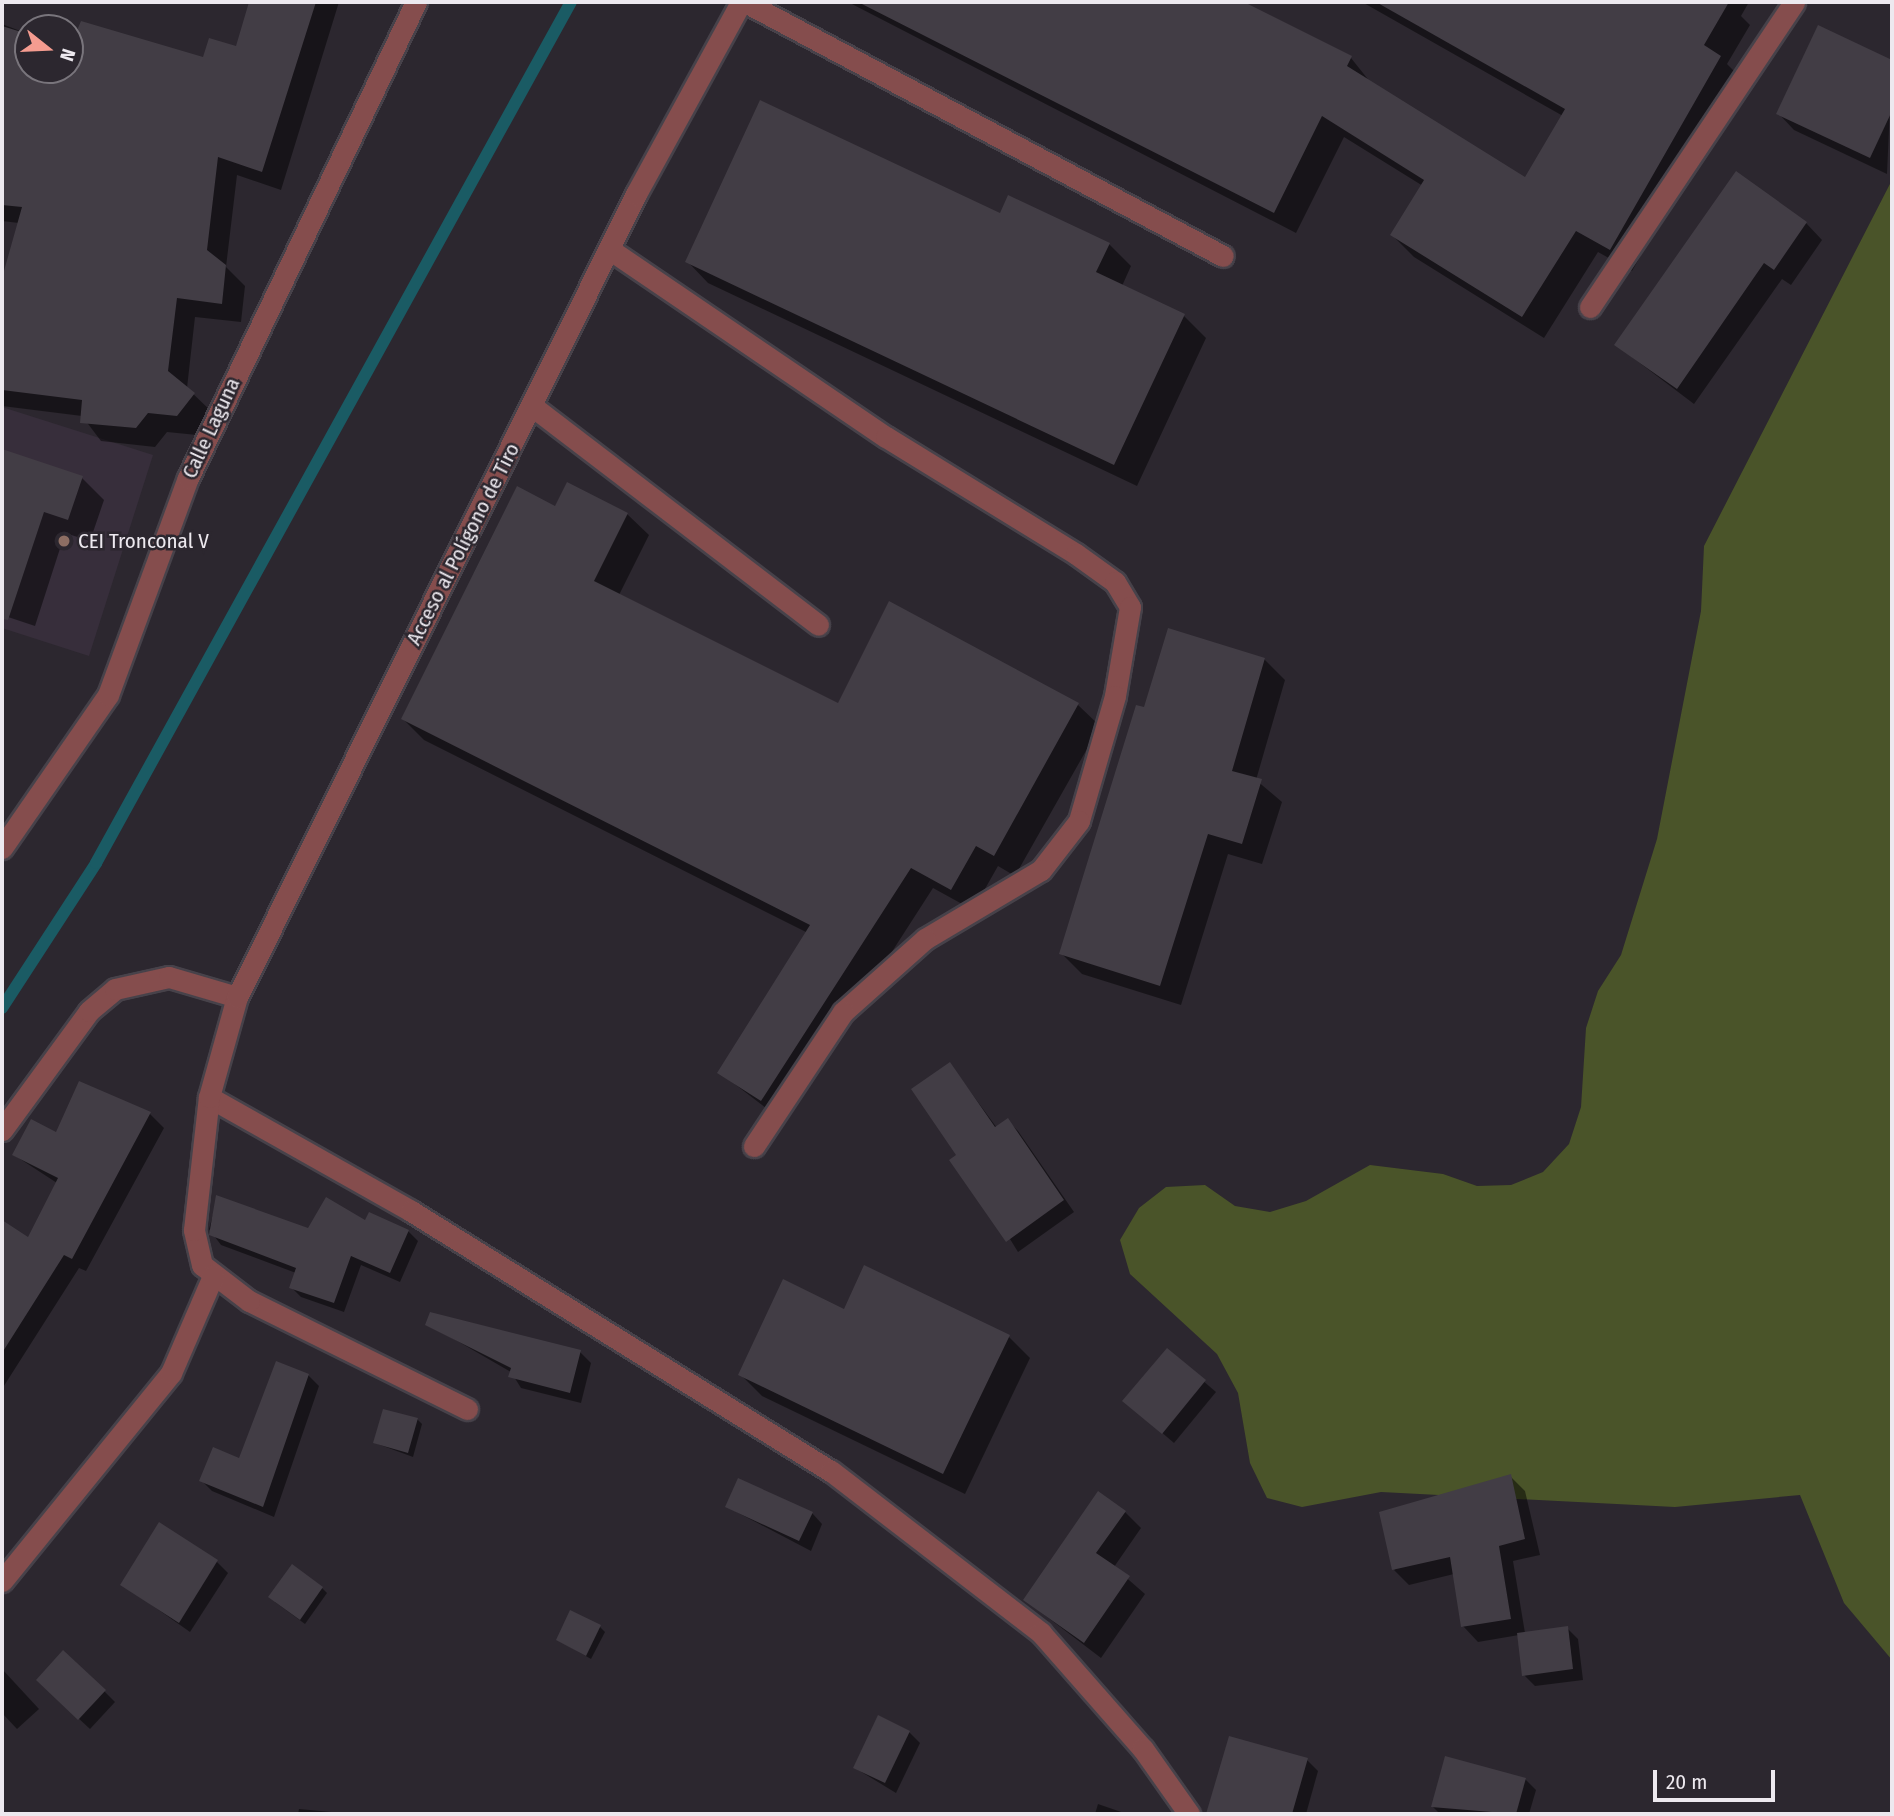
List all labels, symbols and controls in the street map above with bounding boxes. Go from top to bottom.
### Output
north arrow [14,14,84,84]
text: N [55,46,80,64]
street label: Calle Laguna [177,374,245,482]
street label: Acceso al Polígono de Tiro [401,439,525,649]
place label: CEI Tronconal V [78,528,209,554]
marker: CEI Tronconal V [56,533,72,549]
scale bar [1656,1756,1778,1800]
text: 20 m [1666,1769,1707,1795]

